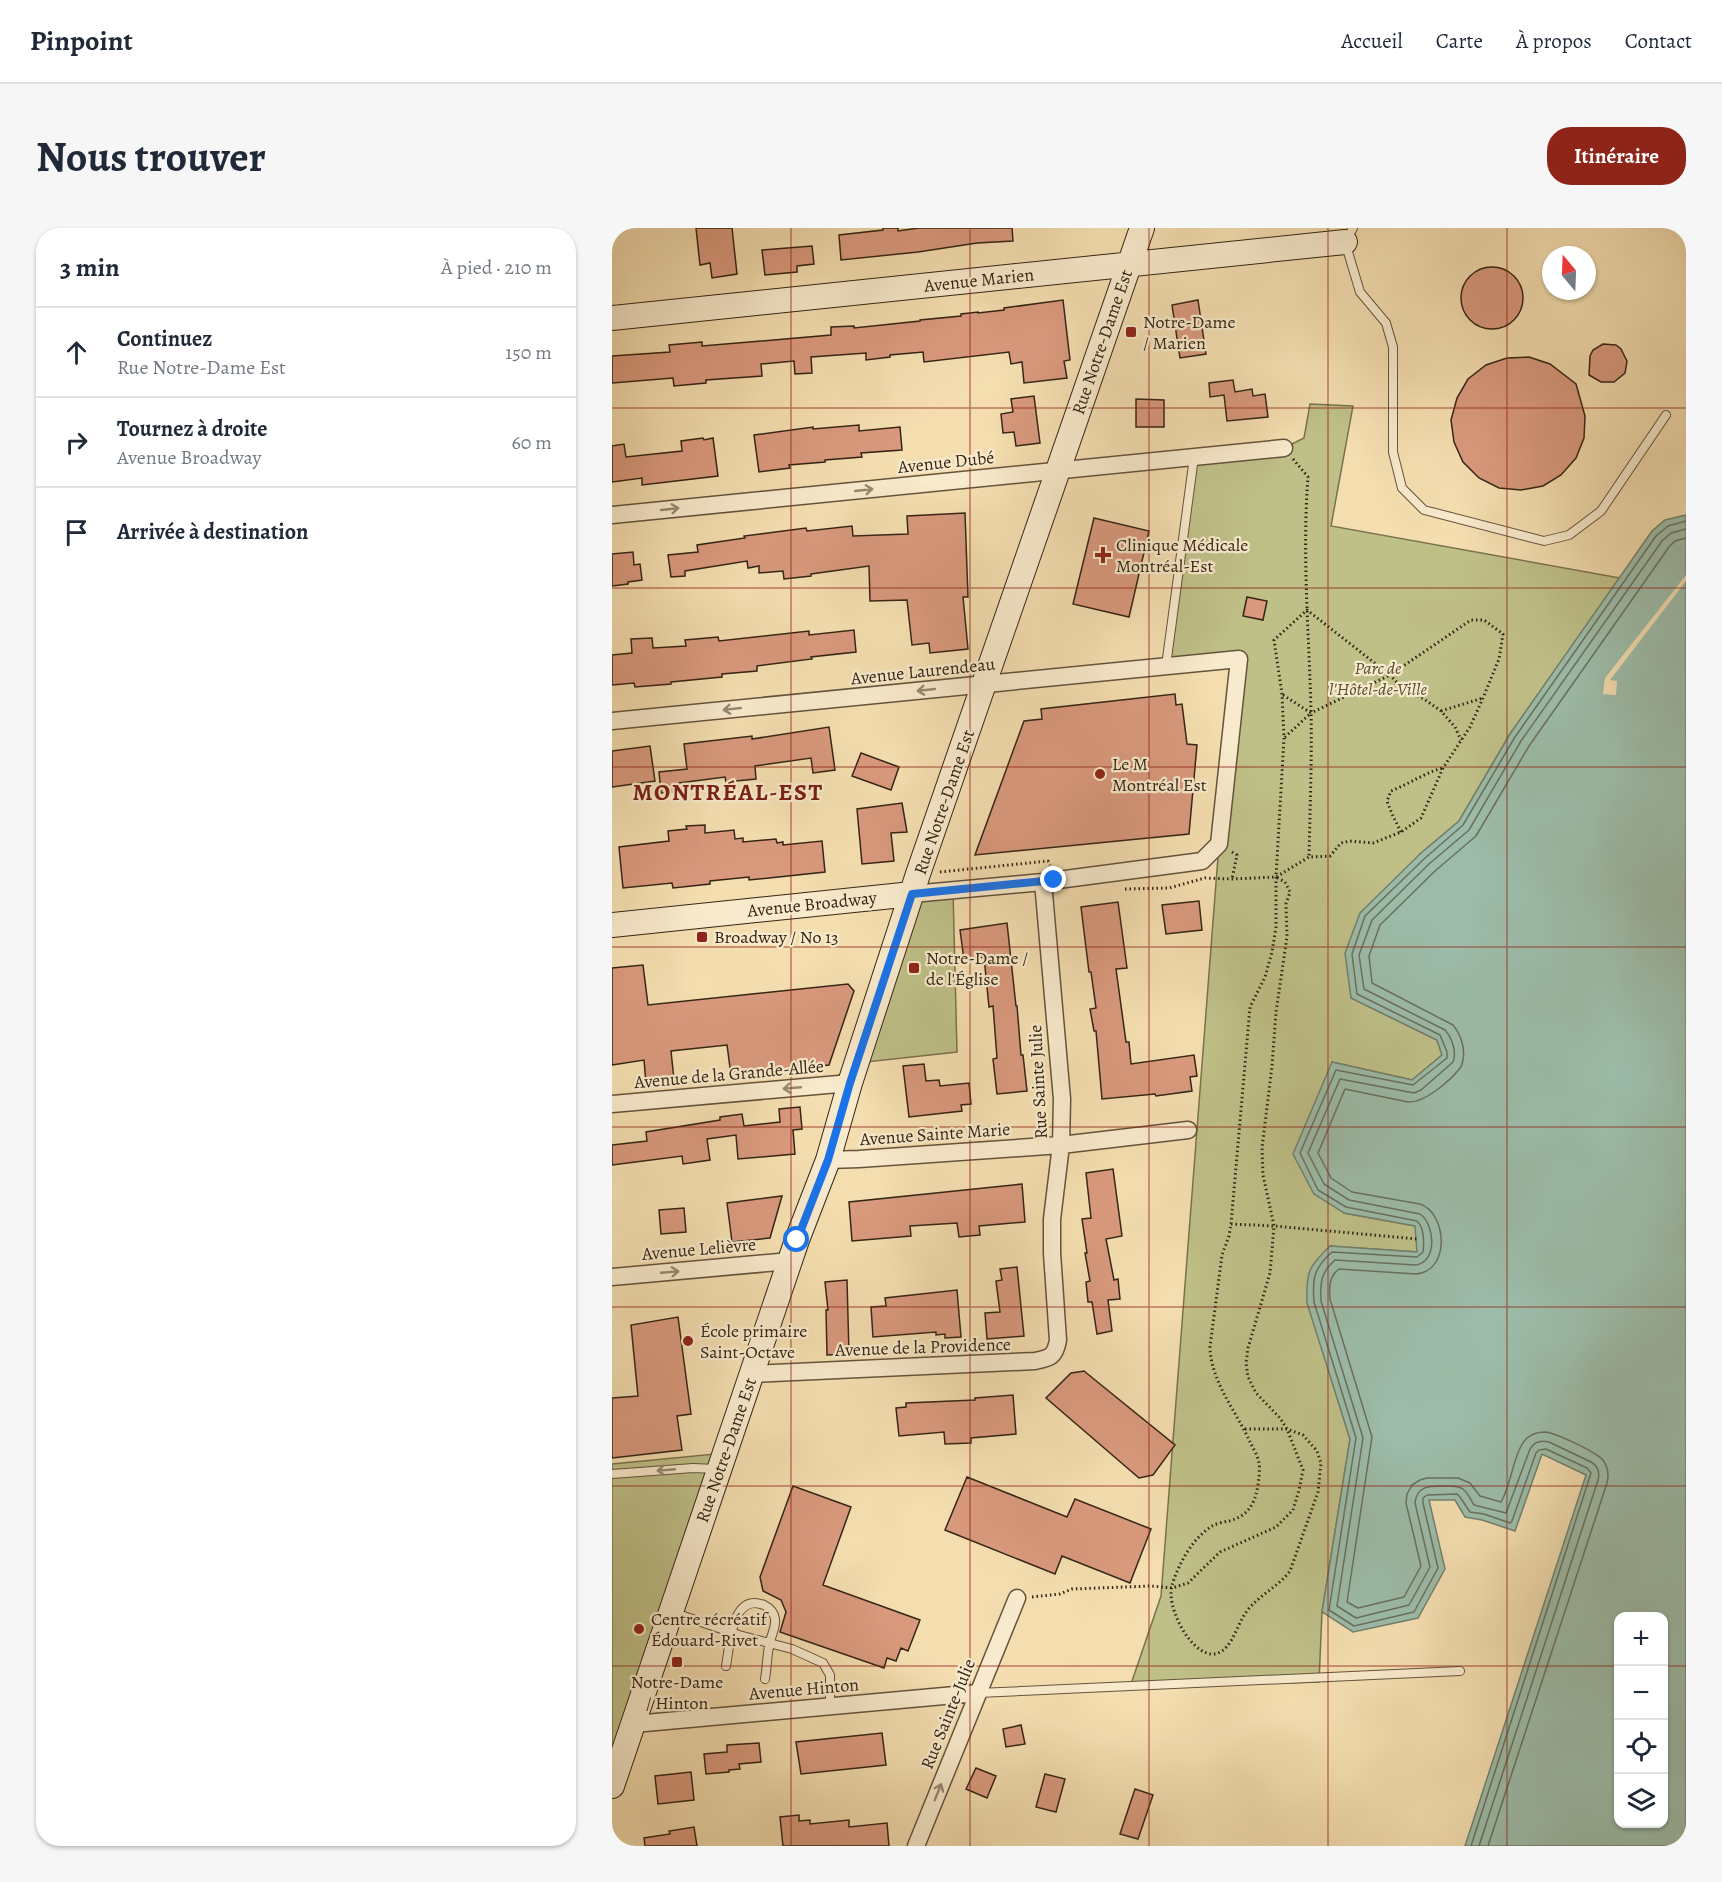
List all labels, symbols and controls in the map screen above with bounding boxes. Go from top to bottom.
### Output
text: Pinpoint [30,22,133,60]
text: Accueil [1341,27,1403,55]
text: Carte [1436,27,1483,55]
text: À propos [1516,27,1592,55]
text: Contact [1625,27,1692,55]
button: Itinéraire [1547,127,1686,185]
text: Nous trouver [36,128,266,185]
north arrow [1542,246,1596,300]
text: 3 min [60,250,120,285]
text: À pied · 210 m [441,254,552,281]
street label: Avenue Marien [922,262,1035,298]
street label: Rue Notre-Dame Est [1066,266,1138,418]
place label: Notre-Dame / Marien [1143,310,1236,355]
text: Continuez [117,324,212,354]
marker: Notre-Dame / Marien [1124,325,1138,339]
icon: ahead [60,336,93,369]
text: 150 m [505,339,552,366]
text: Rue Notre-Dame Est [117,354,286,381]
text: Tournez à droite [117,414,268,444]
icon: right [60,426,93,459]
text: 60 m [512,429,552,456]
text: Avenue Broadway [117,444,261,471]
street label: Avenue Dubé [896,445,995,479]
one-way arrow [854,484,874,495]
one-way arrow [660,503,680,514]
icon: arrive [60,516,93,549]
text: Arrivée à destination [117,517,308,547]
place label: Clinique Médicale Montréal-Est [1116,533,1248,578]
marker: Clinique Médicale Montréal-Est [1094,546,1112,564]
street label: Avenue Laurendeau [849,651,997,691]
park label: Parc de l'Hôtel-de-Ville [1329,656,1428,701]
one-way arrow [917,685,937,696]
one-way arrow [723,704,743,715]
street label: Rue Notre-Dame Est [908,726,980,878]
place label: Le M Montréal Est [1112,752,1207,797]
marker: Le M Montréal Est [1093,767,1107,781]
district label: MONTRÉAL-EST [632,776,824,808]
route end [1040,866,1066,892]
street label: Avenue Broadway [745,885,879,923]
place label: Broadway / No 13 [714,925,839,949]
marker: Broadway / No 13 [695,930,709,944]
place label: Notre-Dame / de l'Église [926,946,1028,991]
marker: Notre-Dame / de l'Église [907,961,921,975]
street label: Rue Sainte Julie [1023,1024,1053,1140]
street label: Avenue de la Grande-Allée [632,1054,825,1094]
one-way arrow [782,1083,802,1094]
street label: Avenue Sainte Marie [858,1117,1011,1151]
route start [783,1226,809,1252]
street label: Avenue Lelièvre [640,1232,757,1266]
one-way arrow [660,1266,680,1277]
place label: École primaire Saint-Octave [700,1319,807,1364]
street label: Avenue de la Providence [834,1332,1011,1362]
marker: École primaire Saint-Octave [681,1334,695,1348]
street label: Rue Notre-Dame Est [690,1374,762,1526]
one-way arrow [656,1465,676,1476]
place label: Centre récréatif Édouard-Rivet [651,1607,770,1652]
map controls [1614,1612,1668,1828]
button: + [1614,1612,1668,1666]
marker: Centre récréatif Édouard-Rivet [632,1622,646,1636]
marker: Notre-Dame / Hinton [670,1655,684,1669]
street label: Rue Sainte-Julie [915,1655,981,1773]
button: − [1614,1666,1668,1720]
place label: Notre-Dame / Hinton [631,1670,723,1715]
street label: Avenue Hinton [747,1672,860,1706]
button: locate [1614,1720,1668,1774]
button: layers [1614,1774,1668,1828]
one-way arrow [933,1783,944,1801]

